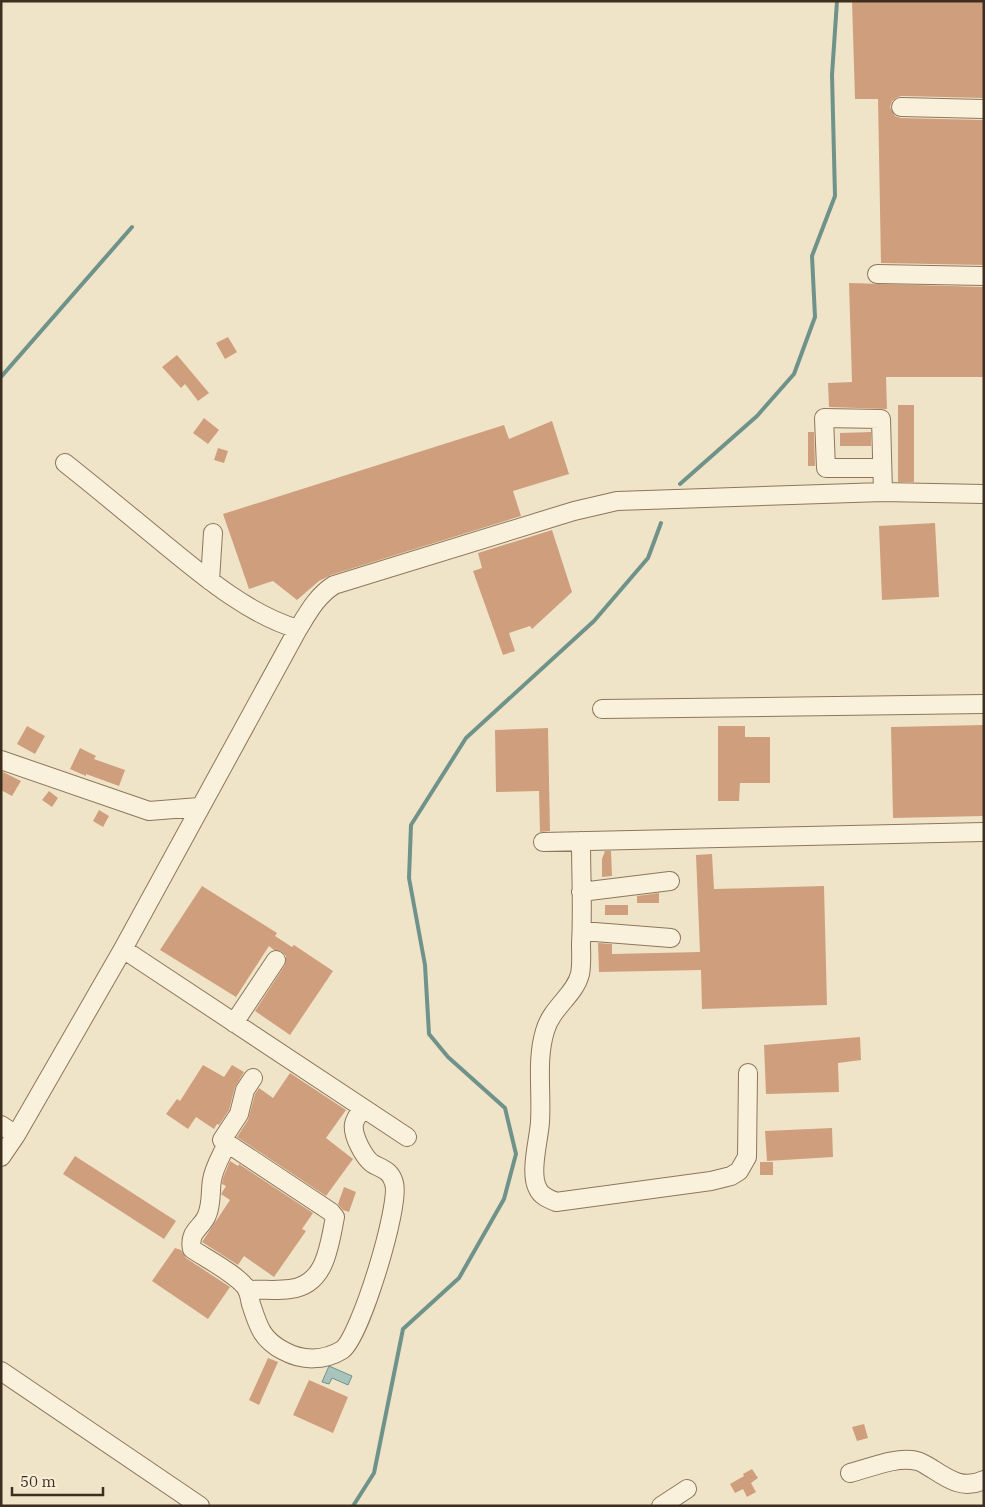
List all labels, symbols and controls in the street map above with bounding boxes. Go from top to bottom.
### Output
scale bar [12,1464,104,1496]
text: 50 m [20,1472,56,1491]

